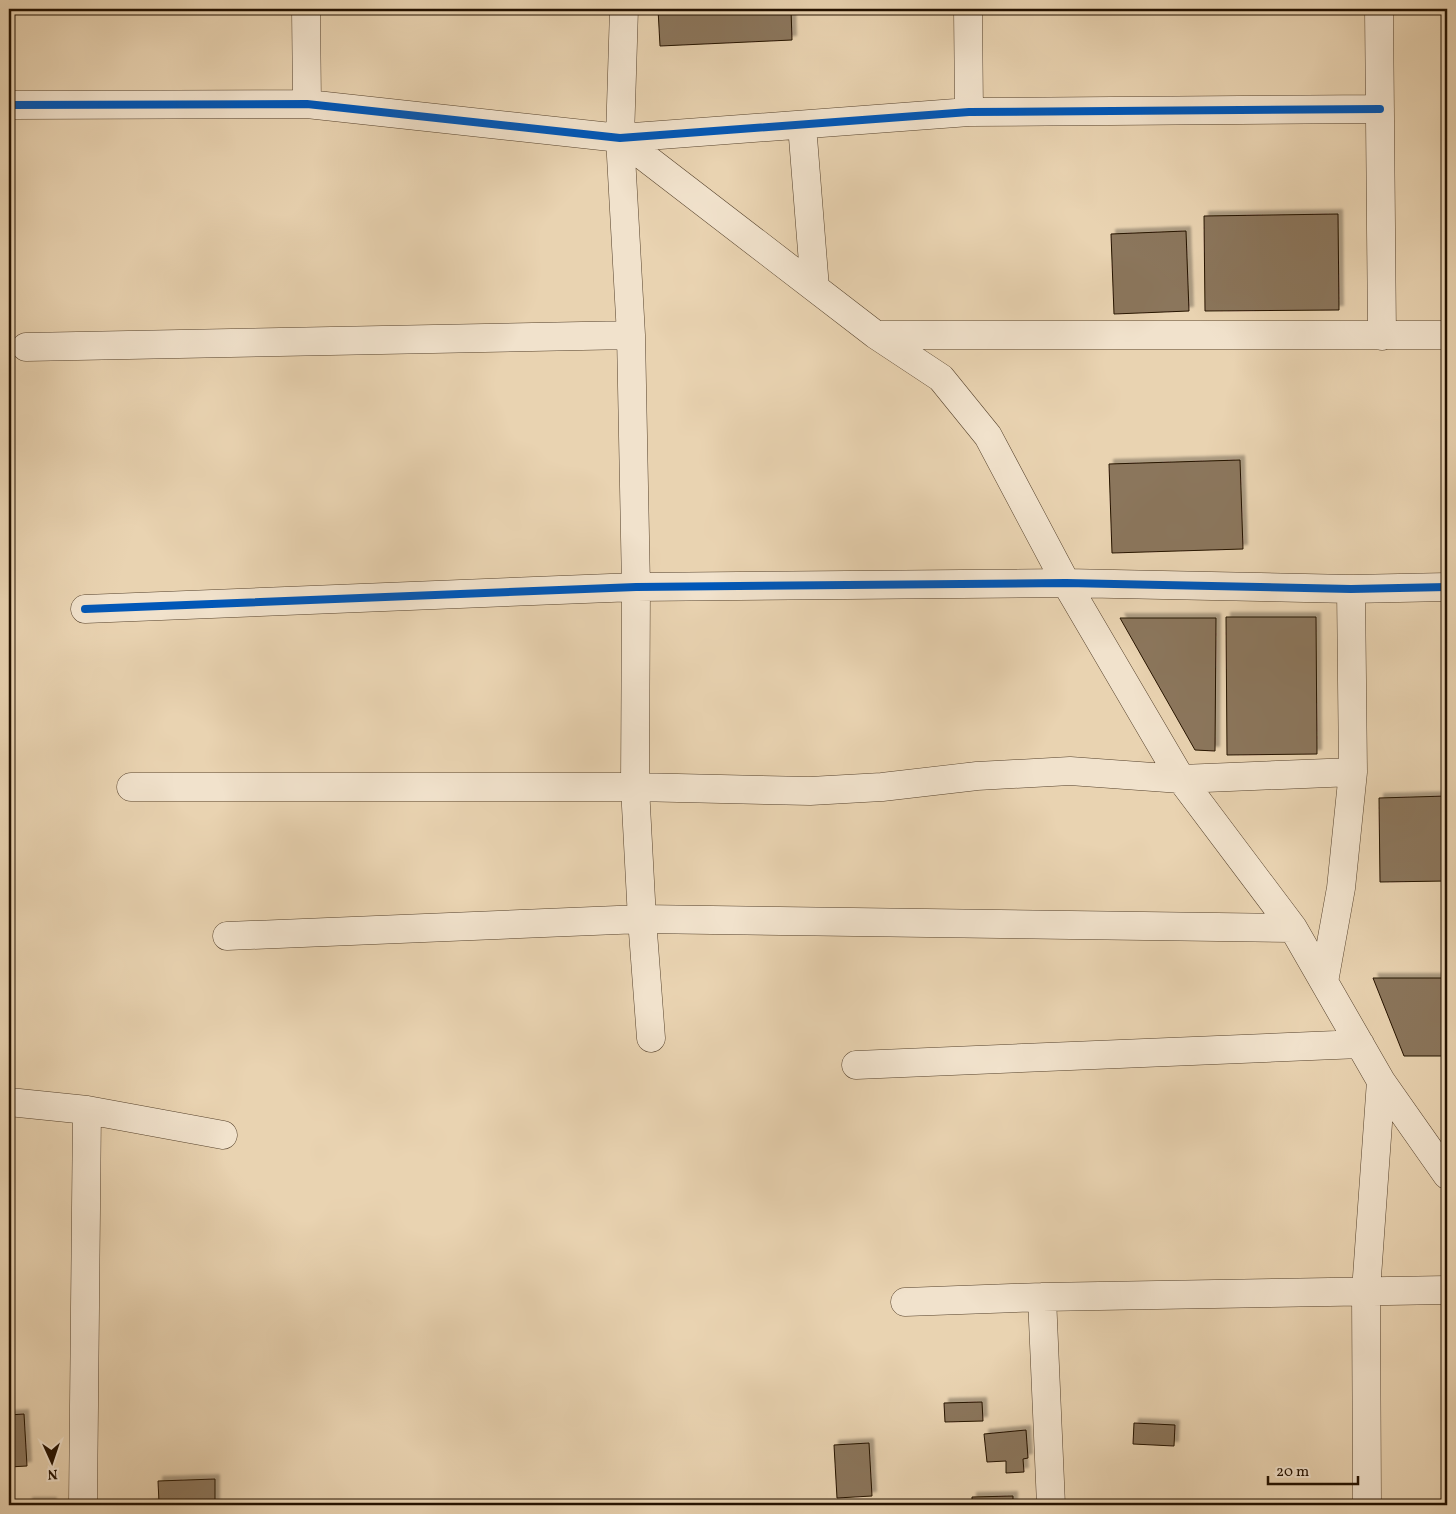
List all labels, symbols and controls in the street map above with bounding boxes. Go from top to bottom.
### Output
north arrow [28,1436,78,1486]
scale bar [1268,1454,1358,1486]
text: 20 m [1276,1462,1309,1483]
text: N [47,1464,58,1483]

